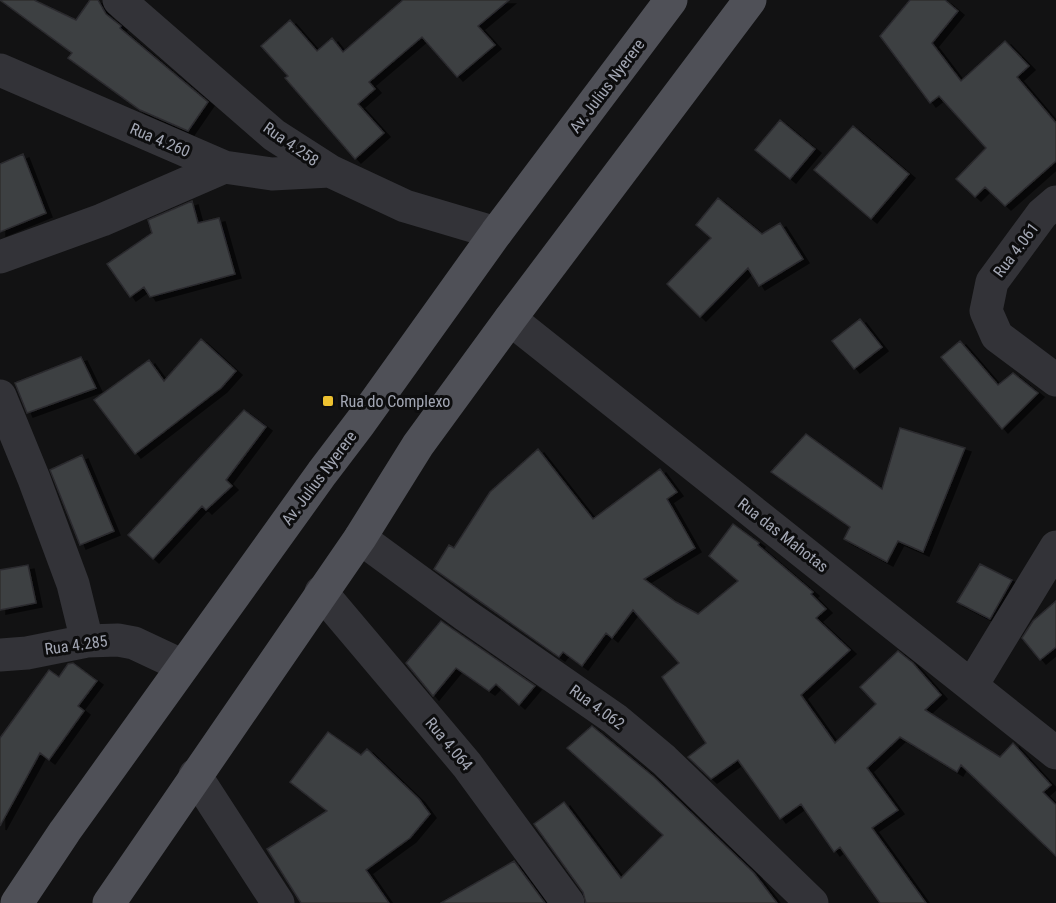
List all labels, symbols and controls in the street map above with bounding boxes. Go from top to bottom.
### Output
street label: Av. Julius Nyerere [566,35,648,137]
street label: Rua 4.258 [260,118,322,170]
street label: Rua 4.260 [127,119,193,161]
street label: Rua 4.061 [989,219,1043,281]
place label: Rua do Complexo [340,392,450,411]
marker: Rua do Complexo [321,394,335,408]
street label: Av. Julius Nyerere [278,427,360,529]
street label: Rua das Mahotas [734,494,832,576]
street label: Rua 4.285 [43,631,109,659]
street label: Rua 4.062 [566,681,628,733]
street label: Rua 4.064 [421,714,477,774]

